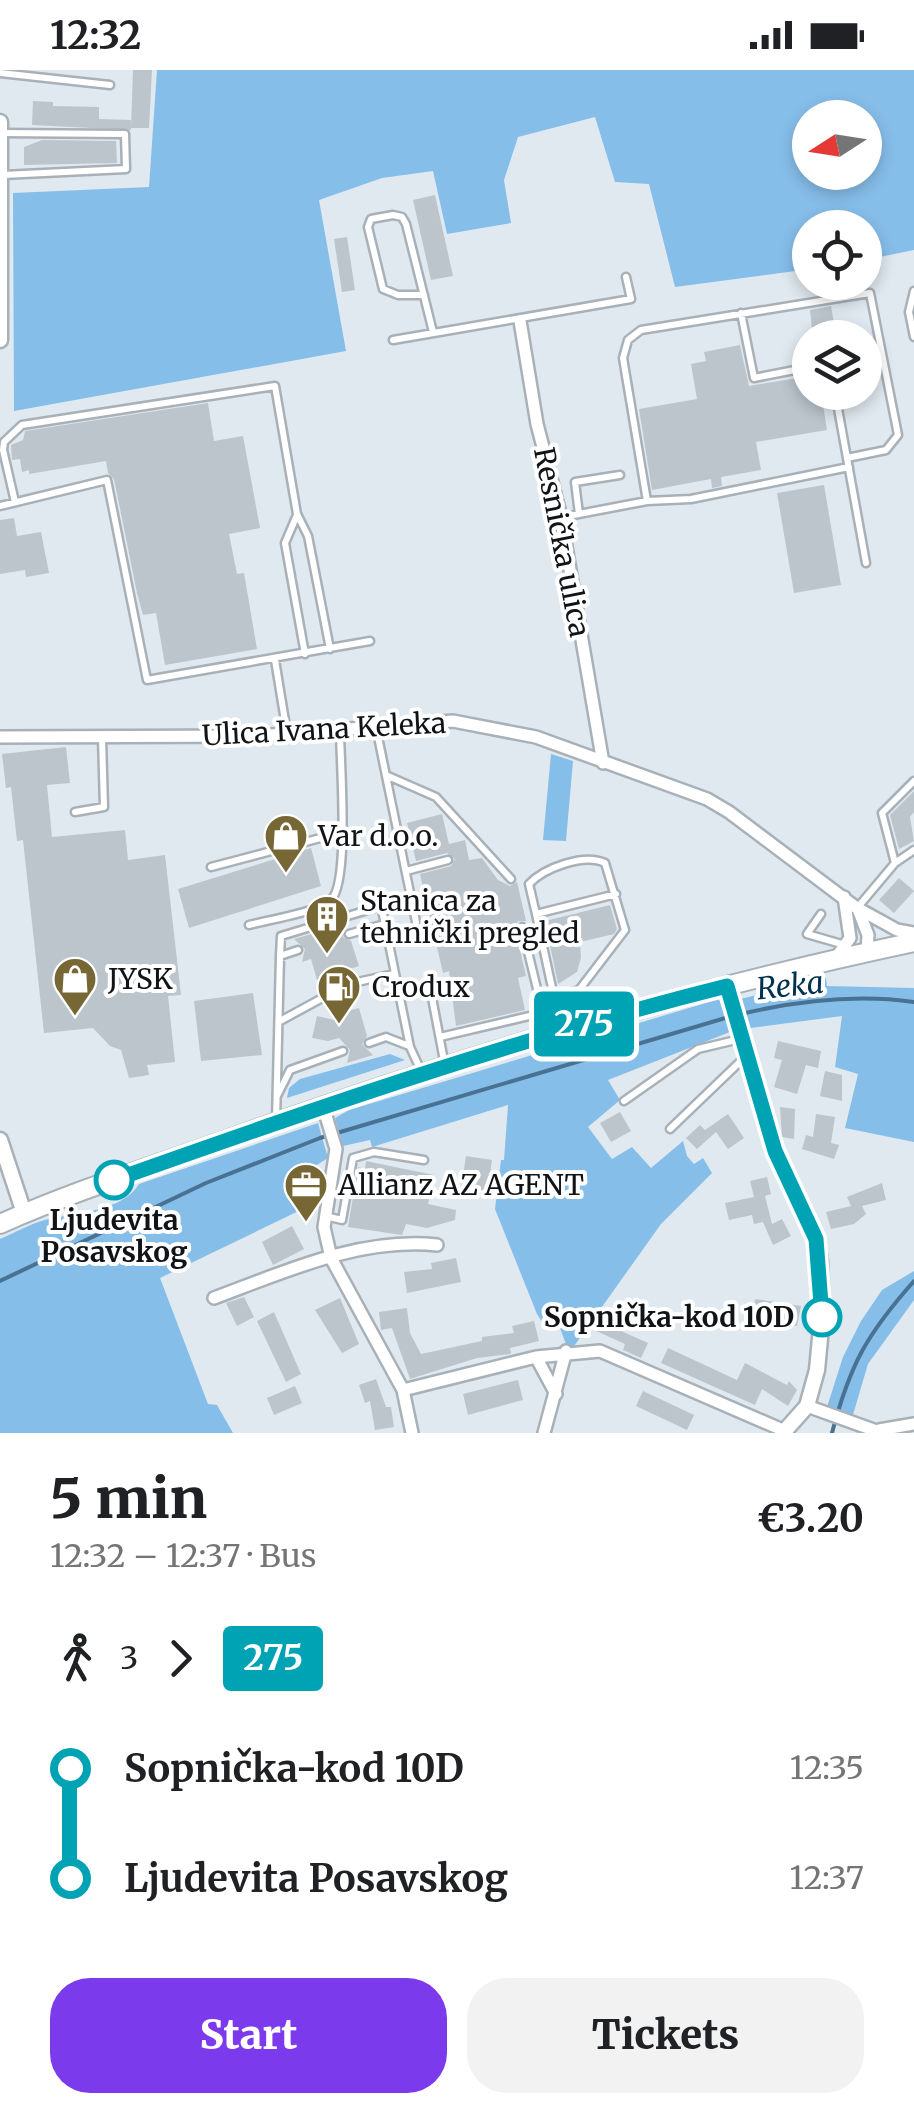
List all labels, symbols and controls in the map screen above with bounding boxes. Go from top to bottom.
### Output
text: 12:32 [50,12,141,59]
north arrow [792,100,882,190]
map controls [792,100,882,410]
button: locate [792,210,882,300]
button: layers [792,320,882,410]
street label: Resnička ulica [526,444,598,640]
street label: Ulica Ivana Keleka [201,705,447,753]
shop icon: Var d.o.o. [263,813,309,874]
place label: Var d.o.o. [317,818,438,854]
place label: Stanica za tehnički pregled [360,883,579,951]
building icon: Stanica za tehnički pregled [304,894,350,955]
shop icon: JYSK [52,956,98,1017]
place label: JYSK [107,961,173,997]
water label: Reka [755,963,825,1007]
fuel station icon: Crodux [316,964,362,1025]
place label: Crodux [372,969,470,1005]
line badge: 275 [526,992,642,1056]
text: 275 [554,1002,614,1046]
marker: Ljudevita Posavskog [95,1161,133,1199]
office icon: Allianz AZ AGENT [283,1162,329,1223]
place label: Allianz AZ AGENT [337,1167,584,1203]
place label: Ljudevita Posavskog [40,1202,188,1270]
marker: Sopnička-kod 10D [803,1298,841,1336]
place label: Sopnička-kod 10D [544,1299,794,1335]
text: 5 min [50,1464,207,1533]
text: €3.20 [757,1495,864,1542]
text: 12:32 – 12:37 · Bus [50,1536,316,1576]
icon: walk [50,1631,105,1686]
icon: forward [153,1631,208,1686]
text: 275 [243,1636,303,1680]
text: 3 [120,1638,138,1678]
text: Sopnička-kod 10D [124,1745,464,1792]
text: 12:35 [790,1748,864,1788]
text: Ljudevita Posavskog [124,1855,508,1902]
text: 12:37 [789,1858,864,1898]
button: Start [50,1978,447,2093]
button: Tickets [467,1978,864,2093]

